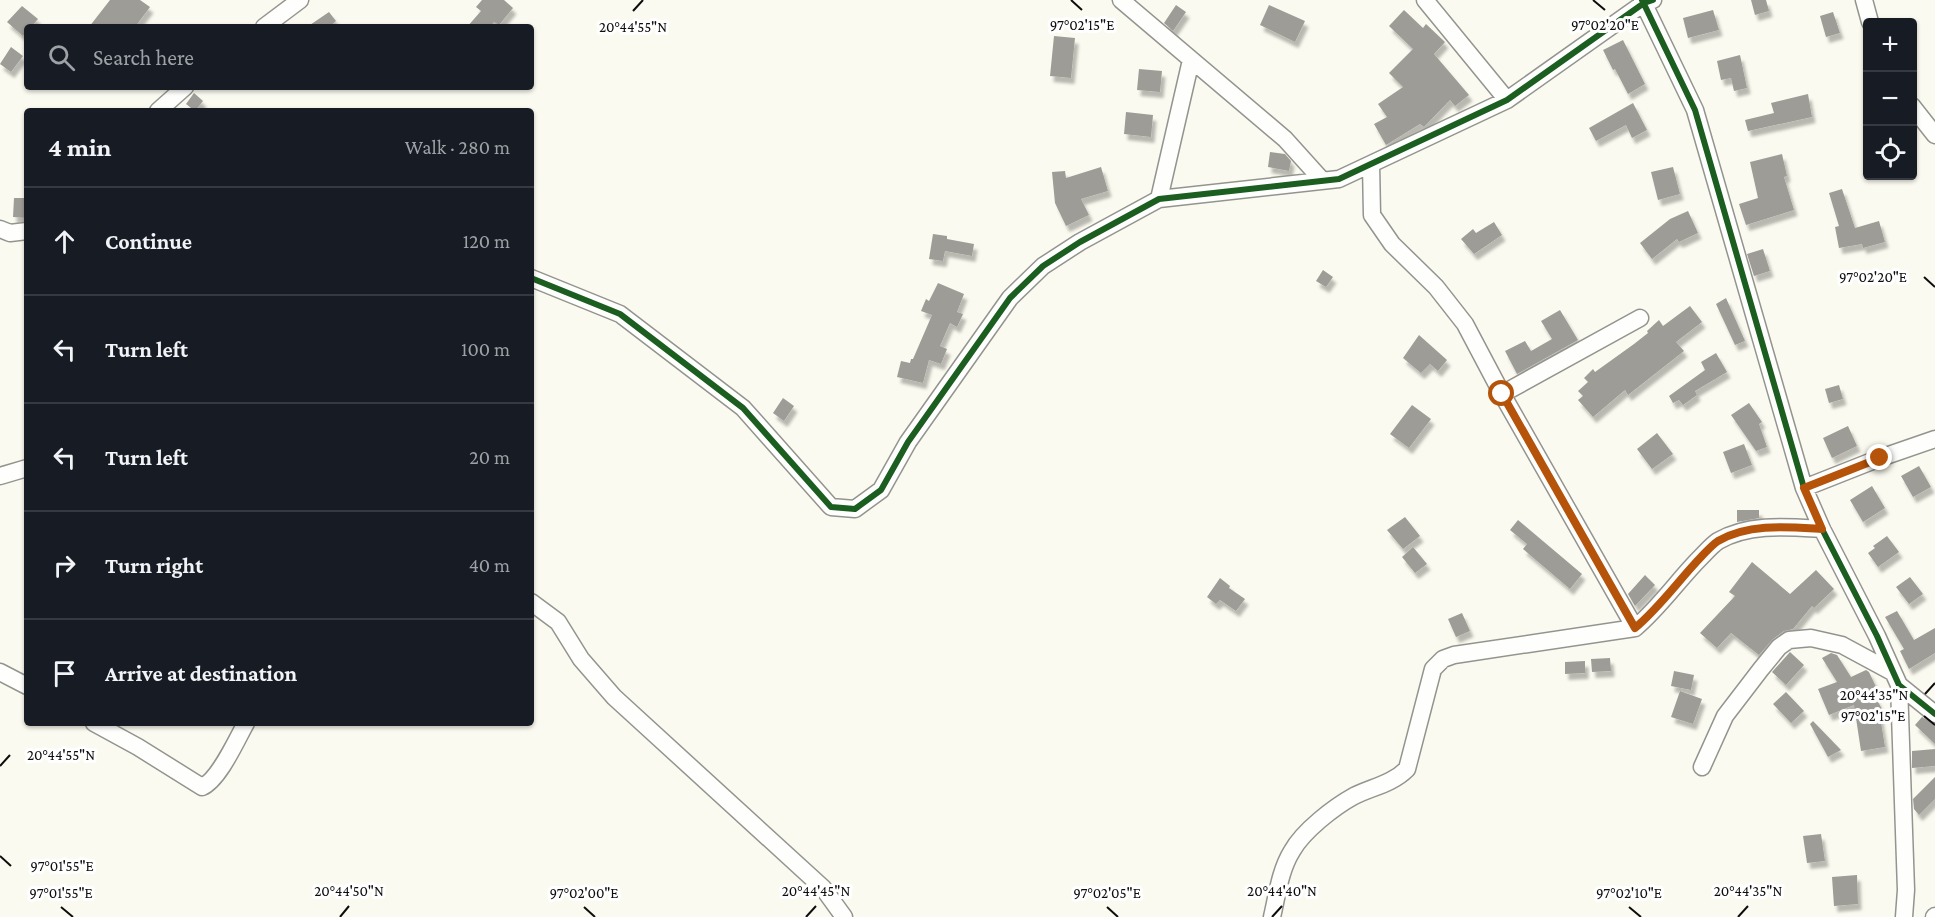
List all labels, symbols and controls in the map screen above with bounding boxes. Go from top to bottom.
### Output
text: 97°02'15"E [1050,17,1114,33]
text: 97°02'20"E [1571,17,1639,33]
map controls [1863,18,1917,180]
button: + [1863,18,1917,72]
text: 20°44'55"N [599,19,667,35]
search box [24,24,534,90]
icon: search [45,41,78,74]
text: Search here [93,45,194,70]
button: − [1863,72,1917,126]
button: locate [1863,126,1917,180]
text: 4 min [48,133,112,162]
text: Walk · 280 m [405,136,510,158]
icon: ahead [48,225,81,258]
text: Continue [105,229,192,254]
text: 120 m [463,230,510,252]
text: 97°02'20"E [1839,269,1907,285]
icon: left [48,333,81,366]
text: Turn left [105,337,188,362]
text: 100 m [461,338,510,360]
route start [1488,380,1514,406]
icon: left [48,441,81,474]
route end [1866,444,1892,470]
text: Turn left [105,445,188,470]
text: 20 m [469,446,510,468]
icon: right [48,549,81,582]
text: Turn right [105,553,203,578]
text: 40 m [469,554,510,576]
icon: arrive [48,657,81,690]
text: Arrive at destination [105,661,297,686]
text: 20°44'35"N [1840,687,1908,703]
text: 97°02'15"E [1841,708,1905,724]
text: 20°44'55"N [27,747,95,763]
text: 97°01'55"E [30,858,94,874]
text: 20°44'50"N [314,883,384,899]
text: 20°44'45"N [782,883,850,899]
text: 20°44'40"N [1247,883,1317,899]
text: 20°44'35"N [1714,883,1782,899]
text: 97°01'55"E [29,885,93,901]
text: 97°02'00"E [550,885,618,901]
text: 97°02'05"E [1073,885,1141,901]
text: 97°02'10"E [1596,885,1662,901]

